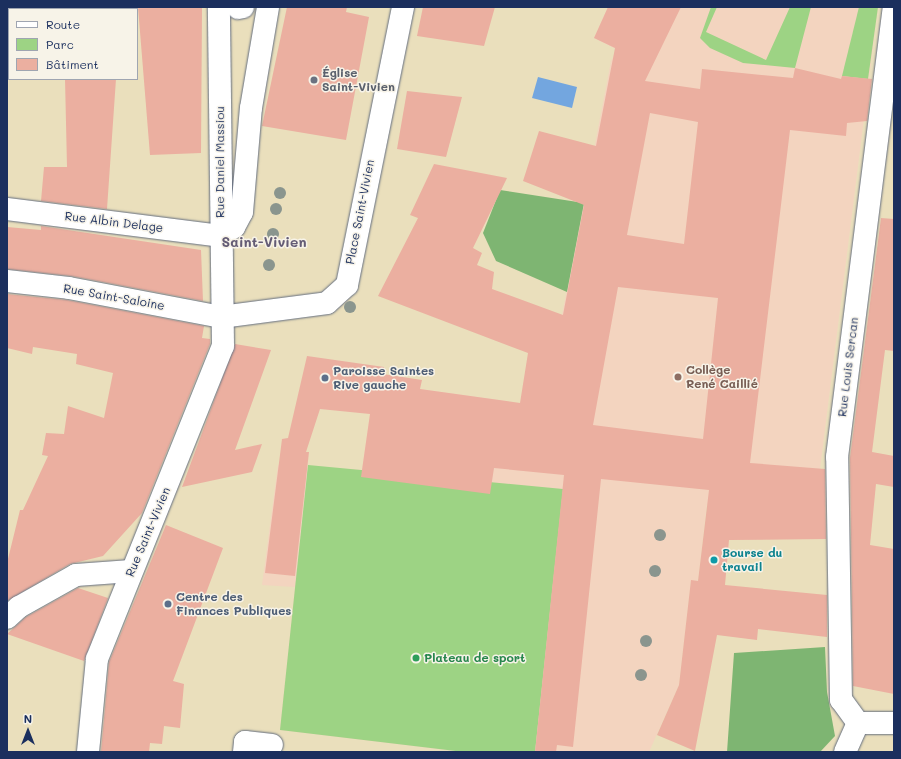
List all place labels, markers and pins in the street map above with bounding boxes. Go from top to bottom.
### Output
place label: Église Saint-Vivien [322,66,395,94]
marker: Église Saint-Vivien [309,75,319,85]
place label: Collège René Caillié [686,363,758,391]
place label: Paroisse Saintes Rive gauche [333,364,434,392]
marker: Collège René Caillié [673,372,683,382]
marker: Paroisse Saintes Rive gauche [320,373,330,383]
place label: Bourse du travail [722,546,782,574]
marker: Bourse du travail [709,555,719,565]
place label: Centre des Finances Publiques [176,590,291,618]
marker: Centre des Finances Publiques [163,599,173,609]
place label: Plateau de sport [424,651,525,665]
marker: Plateau de sport [411,653,421,663]

